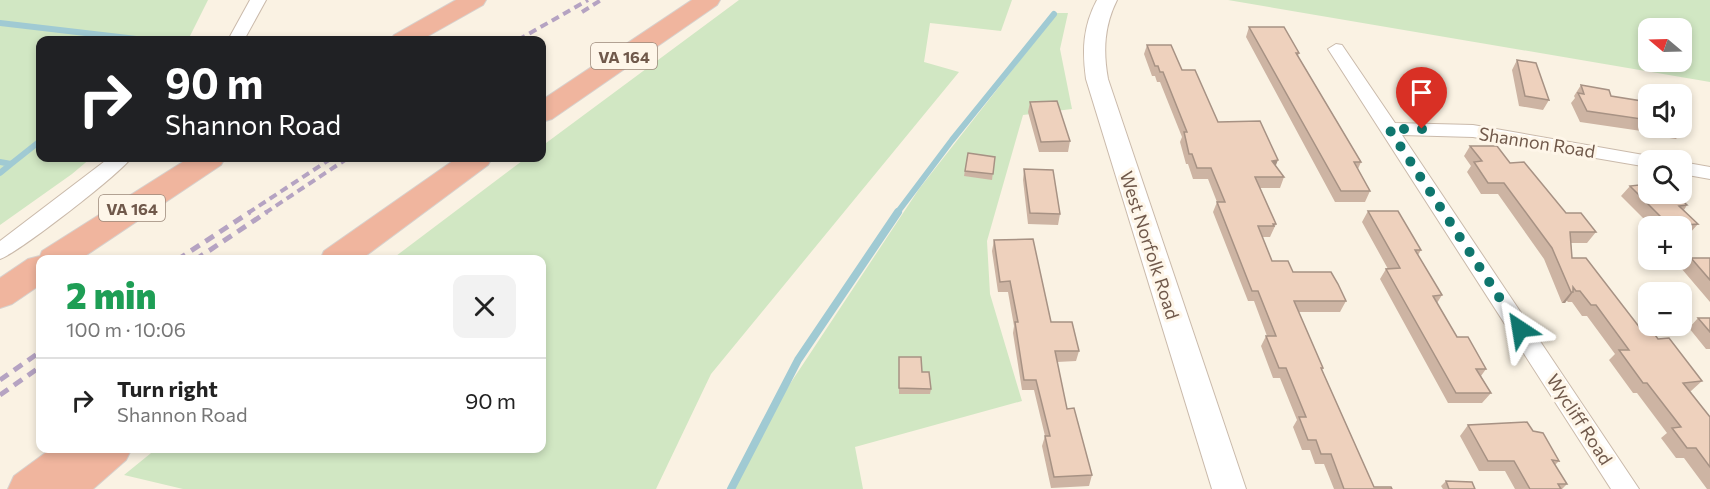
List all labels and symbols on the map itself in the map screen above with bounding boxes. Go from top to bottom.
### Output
north arrow [1638,18,1692,72]
road number: VA 164 [591,43,657,69]
pin [1396,67,1447,129]
street label: Shannon Road [1477,122,1597,162]
street label: West Norfolk Road [1116,168,1184,322]
road number: VA 164 [99,195,165,221]
position arrow [1488,297,1552,361]
street label: Wycliff Road [1542,369,1618,469]

